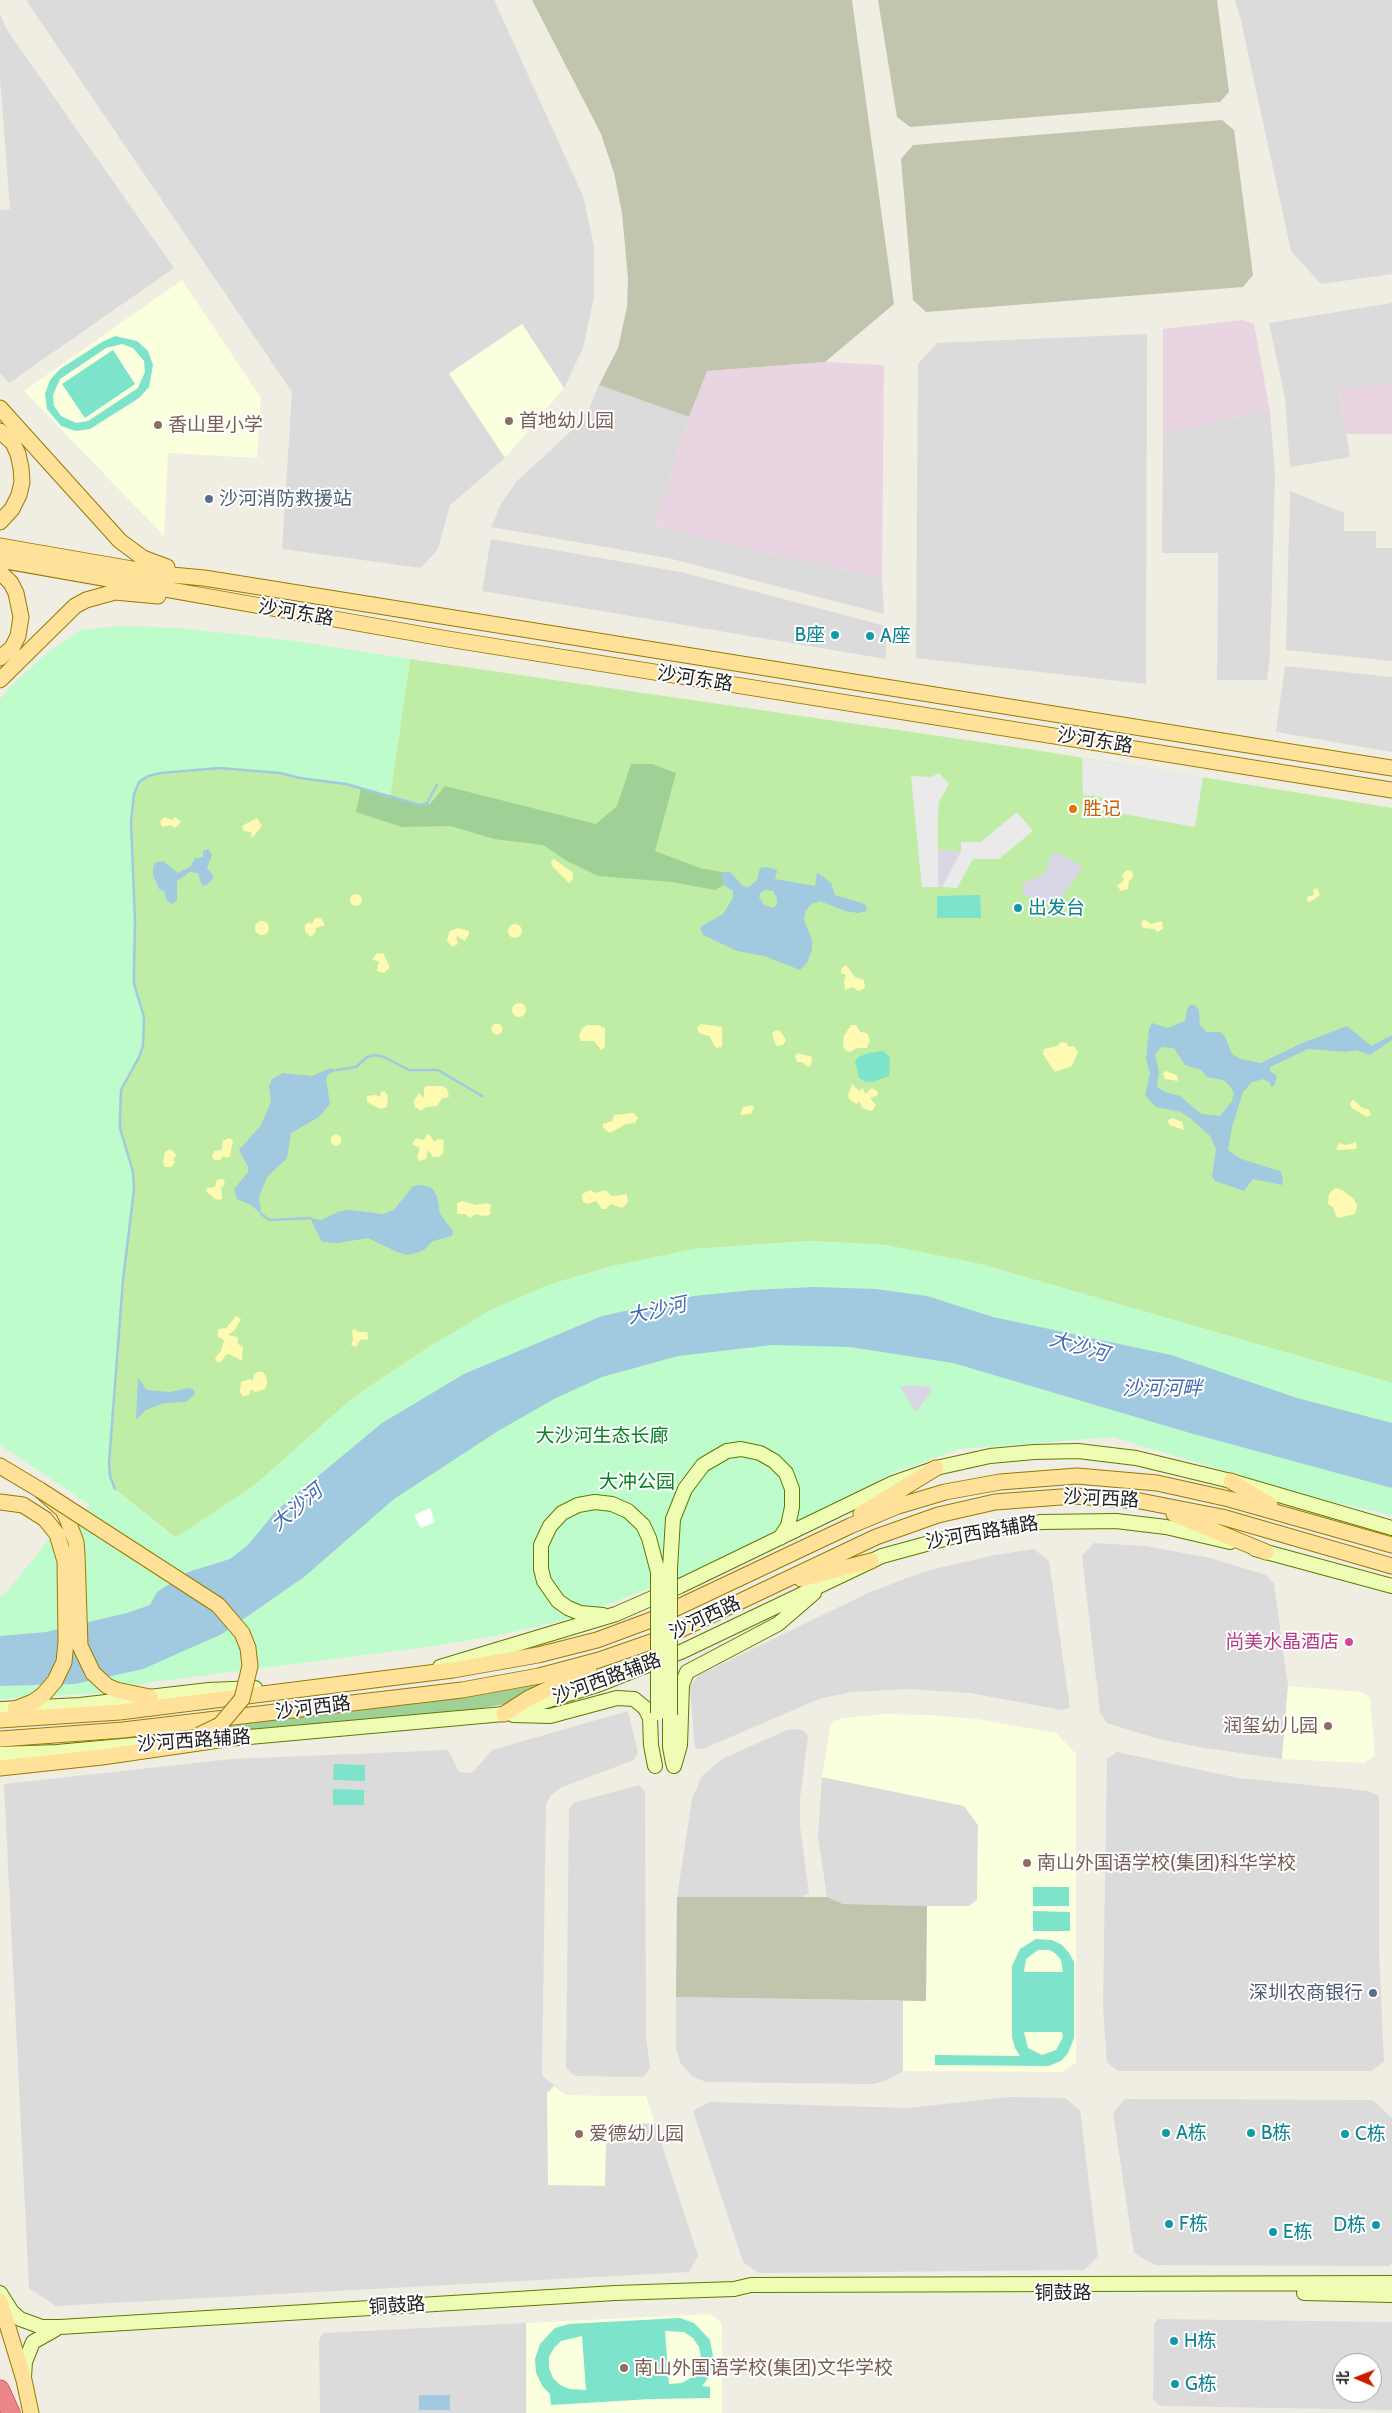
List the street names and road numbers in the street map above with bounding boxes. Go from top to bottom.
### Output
street label: 沙河东路 [257,595,335,631]
street label: 沙河东路 [656,662,734,696]
street label: 沙河东路 [1056,724,1134,758]
street label: 沙河西路 [1062,1486,1140,1512]
street label: 沙河西路辅路 [924,1512,1040,1554]
street label: 沙河西路 [666,1592,744,1644]
street label: 沙河西路辅路 [550,1649,664,1709]
street label: 沙河西路 [274,1692,352,1724]
street label: 沙河西路辅路 [136,1726,252,1756]
street label: 铜鼓路 [1035,2282,1091,2304]
street label: 铜鼓路 [368,2293,426,2319]

